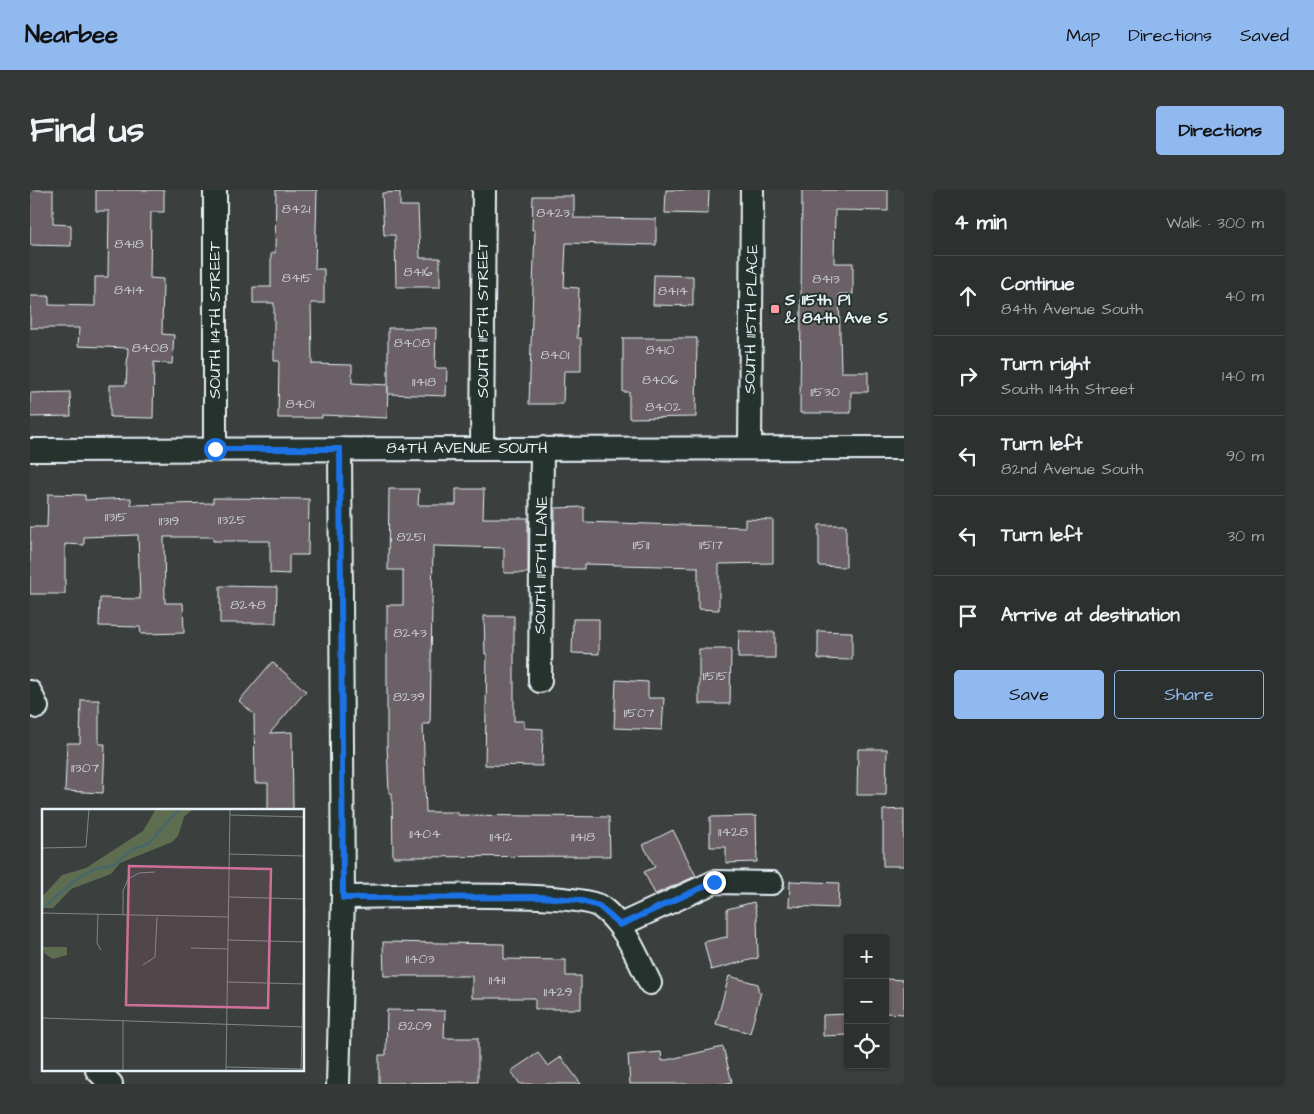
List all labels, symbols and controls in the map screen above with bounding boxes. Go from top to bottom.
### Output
text: Nearbee [25,18,118,52]
text: Map [1066,23,1100,48]
text: Directions [1128,23,1212,48]
text: Saved [1240,23,1289,48]
text: Find us [30,106,144,155]
button: Directions [1156,106,1284,155]
house number: 8421 [282,199,310,219]
house number: 8423 [536,203,570,223]
text: 4 min [954,208,1007,237]
text: Walk · 300 m [1166,212,1264,234]
house number: 8418 [114,234,144,254]
street label: SOUTH 115TH STREET [472,240,494,398]
street label: SOUTH 114TH STREET [204,241,226,399]
street label: SOUTH 115TH PLACE [739,243,763,394]
house number: 8416 [403,262,433,282]
house number: 8415 [282,268,312,288]
house number: 8413 [812,269,840,289]
text: Continue [1001,271,1075,298]
house number: 8414 [114,280,144,300]
house number: 8414 [658,281,688,301]
icon: ahead [954,282,982,310]
text: 40 m [1224,285,1264,307]
place label: S 115th Pl & 84th Ave S [784,289,889,329]
text: 84th Avenue South [1001,298,1143,320]
marker: S 115th Pl & 84th Ave S [769,303,781,315]
house number: 8408 [394,333,430,353]
house number: 8408 [132,338,168,358]
house number: 8410 [645,340,675,360]
house number: 8401 [540,345,570,365]
text: Turn right [1001,351,1090,378]
icon: right [954,362,982,390]
text: 140 m [1222,365,1264,387]
house number: 8406 [642,370,678,390]
house number: 11418 [412,372,436,392]
text: South 114th Street [1001,378,1134,400]
house number: 11530 [810,382,840,402]
house number: 8401 [285,394,315,414]
house number: 8402 [645,397,681,417]
text: Turn left [1001,431,1082,458]
street label: 84TH AVENUE SOUTH [386,437,548,459]
route start [204,438,227,461]
icon: left [954,442,982,470]
text: 90 m [1226,445,1264,467]
text: 82nd Avenue South [1001,458,1143,480]
street label: SOUTH 115TH LANE [529,495,553,634]
house number: 11315 [105,507,127,527]
house number: 11325 [218,510,246,530]
house number: 11319 [159,511,179,531]
icon: left [954,522,982,550]
text: Turn left [1001,522,1082,549]
text: 30 m [1227,525,1264,547]
house number: 8251 [397,527,426,547]
house number: 11511 [632,535,650,555]
house number: 11517 [699,535,723,555]
house number: 8248 [230,595,266,615]
icon: arrive [954,602,982,630]
text: Arrive at destination [1001,602,1180,629]
house number: 8243 [393,623,427,643]
house number: 11515 [702,666,728,686]
button: Save [954,670,1104,719]
button: Share [1114,670,1264,719]
house number: 8239 [393,687,425,707]
house number: 11507 [624,703,655,723]
house number: 11307 [71,758,99,778]
inset map [42,809,305,1072]
house number: 11428 [718,822,748,842]
house number: 11404 [409,824,441,844]
house number: 11412 [490,827,512,847]
house number: 11418 [571,827,595,847]
route end [703,871,726,894]
map controls [844,934,889,1069]
button: + [844,934,889,979]
house number: 11403 [405,949,435,969]
house number: 11411 [489,970,506,990]
button: − [844,979,889,1024]
house number: 11429 [543,982,573,1002]
house number: 8209 [398,1016,432,1036]
button: locate [844,1024,889,1069]

